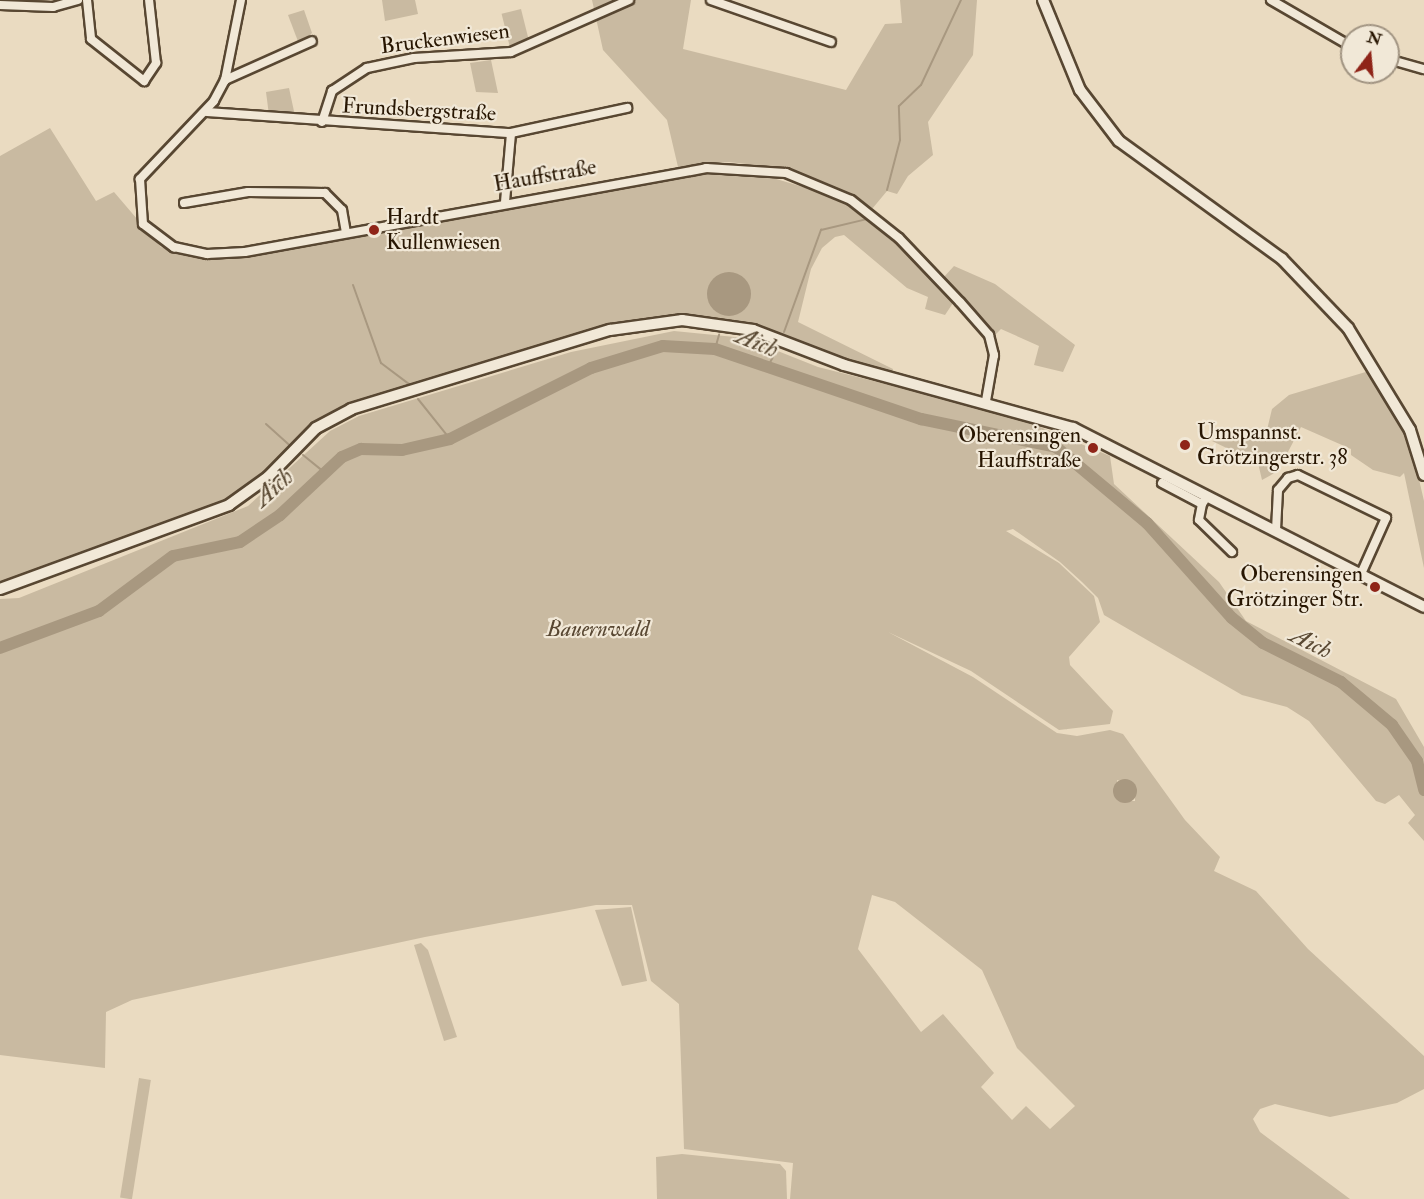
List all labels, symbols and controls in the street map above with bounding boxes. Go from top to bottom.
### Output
street label: Bruckenwiesen [379,18,511,60]
north arrow [1340,24,1400,84]
text: N [1365,27,1384,50]
street label: Frundsbergstraße [341,93,497,127]
street label: Hauffstraße [492,154,598,198]
place label: Hardt Kullenwiesen [386,204,500,255]
marker: Hardt Kullenwiesen [367,223,381,237]
water label: Aich [732,322,782,364]
place label: Umspannst. Grötzingerstr. 38 [1197,419,1348,470]
place label: Oberensingen Hauffstraße [958,422,1081,474]
marker: Umspannst. Grötzingerstr. 38 [1178,438,1192,452]
marker: Oberensingen Hauffstraße [1086,441,1100,455]
water label: Aich [248,463,300,513]
place label: Oberensingen Grötzinger Str. [1226,561,1363,612]
marker: Oberensingen Grötzinger Str. [1368,580,1382,594]
park label: Bauernwald [547,617,649,643]
water label: Aich [1285,621,1337,665]

